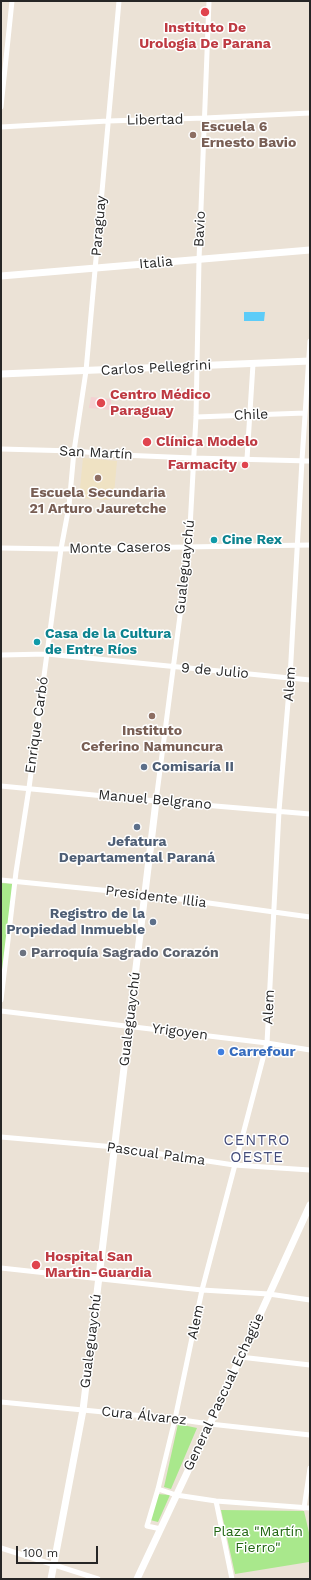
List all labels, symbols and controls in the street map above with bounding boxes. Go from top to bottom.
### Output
marker: Instituto De Urologia De Parana [199,6,211,18]
place label: Instituto De Urologia De Parana [139,20,271,52]
street label: Libertad [126,111,184,129]
place label: Escuela 6 Ernesto Bavio [201,119,296,152]
marker: Escuela 6 Ernesto Bavio [188,130,198,140]
street label: Paraguay [88,195,110,257]
street label: Bavio [191,210,209,248]
street label: Italia [138,253,174,273]
street label: Carlos Pellegrini [100,357,212,379]
place label: Centro Médico Paraguay [110,387,211,420]
marker: Centro Médico Paraguay [95,397,107,409]
street label: Chile [234,406,268,424]
place label: Clínica Modelo [156,434,258,450]
marker: Clínica Modelo [141,436,153,448]
street label: San Martín [59,443,133,463]
place label: Farmacity [168,457,237,473]
marker: Farmacity [240,460,250,470]
marker: Escuela Secundaria 21 Arturo Jauretche [93,473,103,483]
place label: Escuela Secundaria 21 Arturo Jauretche [30,485,166,518]
street label: Gualeguaychú [172,519,198,615]
place label: Cine Rex [222,532,282,548]
marker: Cine Rex [209,535,219,545]
street label: Monte Caseros [69,539,171,557]
place label: Casa de la Cultura de Entre Ríos [45,626,171,658]
marker: Casa de la Cultura de Entre Ríos [32,637,42,647]
street label: 9 de Julio [180,660,250,682]
street label: Alem [280,666,300,702]
street label: Enrique Carbó [22,675,52,775]
marker: Instituto Ceferino Namuncura [147,711,157,721]
place label: Instituto Ceferino Namuncura [81,723,223,756]
place label: Comisaría II [152,759,234,775]
marker: Comisaría II [139,762,149,772]
street label: Manuel Belgrano [98,787,212,813]
marker: Jefatura Departamental Paraná [132,822,142,832]
place label: Jefatura Departamental Paraná [59,834,215,866]
street label: Presidente Illia [105,882,207,912]
place label: Registro de la Propiedad Inmueble [6,906,145,938]
marker: Registro de la Propiedad Inmueble [148,917,158,927]
place label: Parroquía Sagrado Corazón [31,945,219,961]
marker: Parroquía Sagrado Corazón [18,948,28,958]
street label: Gualeguaychú [116,971,144,1067]
street label: Alem [260,989,278,1025]
street label: Yrigoyen [151,1020,209,1044]
place label: Carrefour [229,1044,295,1060]
marker: Carrefour [216,1047,226,1057]
district label: CENTRO OESTE [223,1132,291,1167]
street label: Pascual Palma [106,1139,206,1169]
place label: Hospital San Martin-Guardia [45,1249,152,1282]
marker: Hospital San Martin-Guardia [30,1259,42,1271]
street label: Gualeguaychú [77,1293,105,1389]
street label: Alem [184,1303,208,1341]
street label: General Pascual Echagüe [180,1310,268,1474]
street label: Cura Álvarez [100,1403,188,1429]
park label: Plaza "Martín Fierro" [213,1524,303,1556]
scale bar [18,1538,100,1564]
text: 100 m [23,1546,58,1560]

